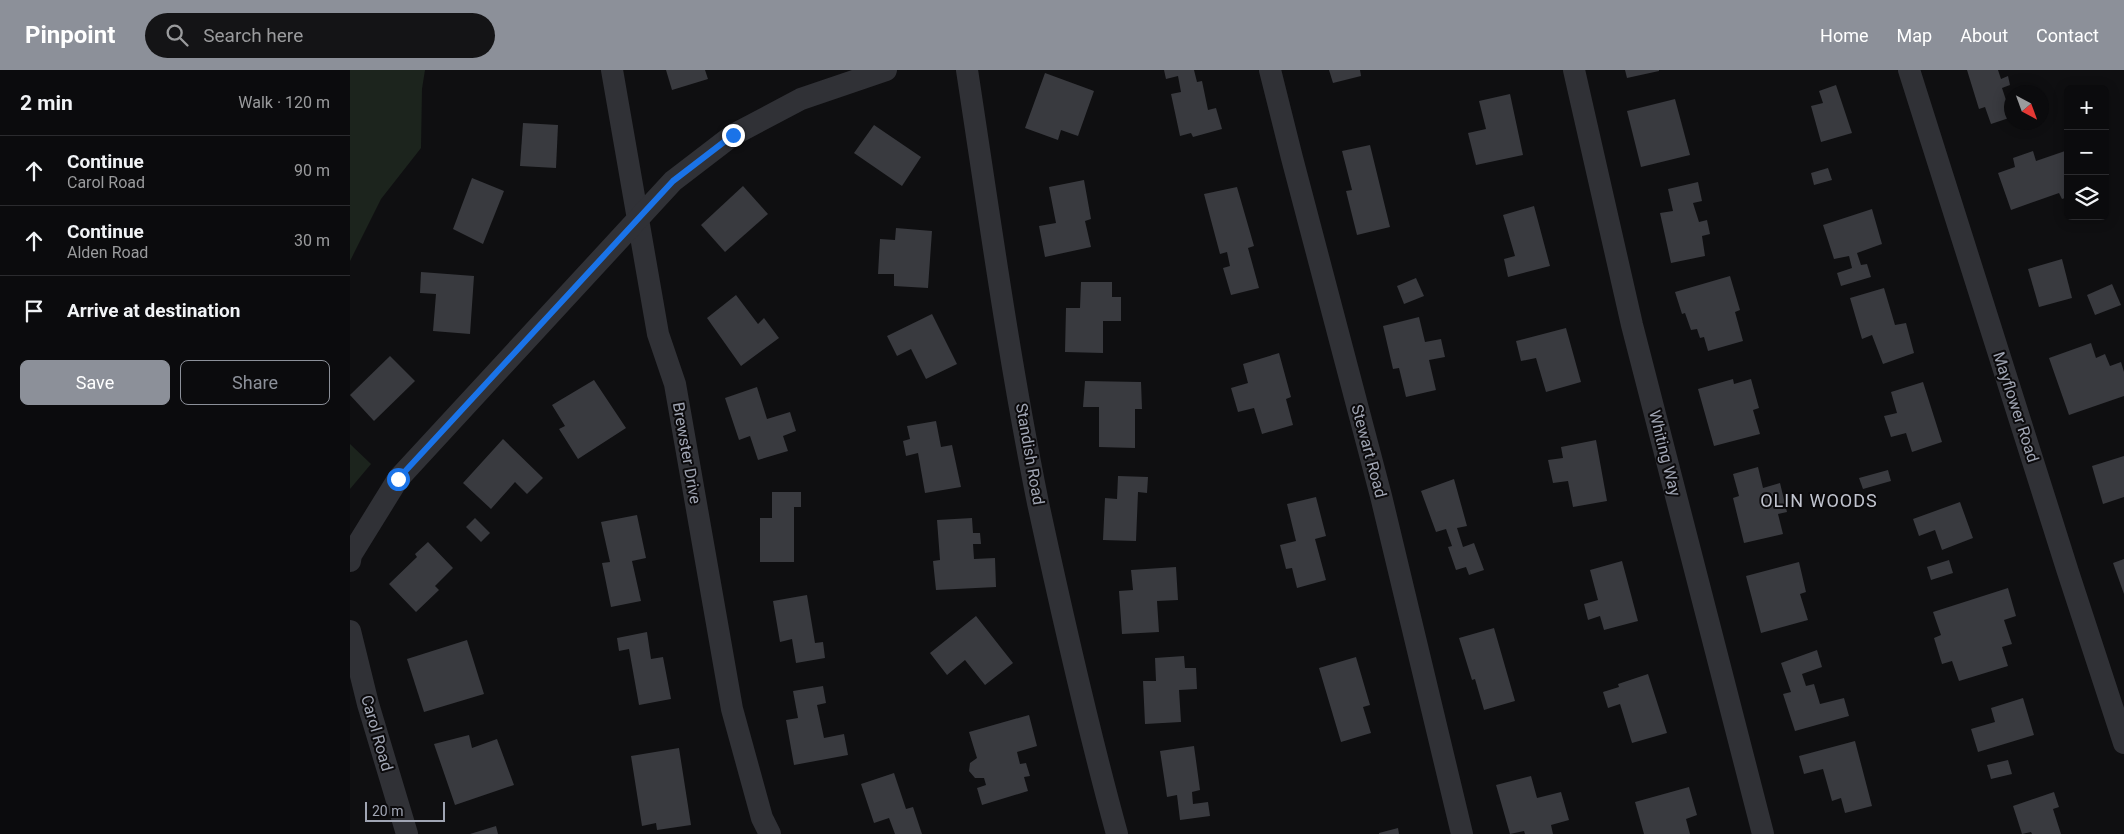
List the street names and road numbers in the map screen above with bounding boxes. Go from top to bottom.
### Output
street label: Mayflower Road [1989,349,2043,465]
street label: Brewster Drive [669,401,705,505]
street label: Standish Road [1012,402,1048,506]
street label: Stewart Road [1347,402,1391,500]
street label: Whiting Way [1645,408,1685,498]
street label: Carol Road [357,693,397,773]

